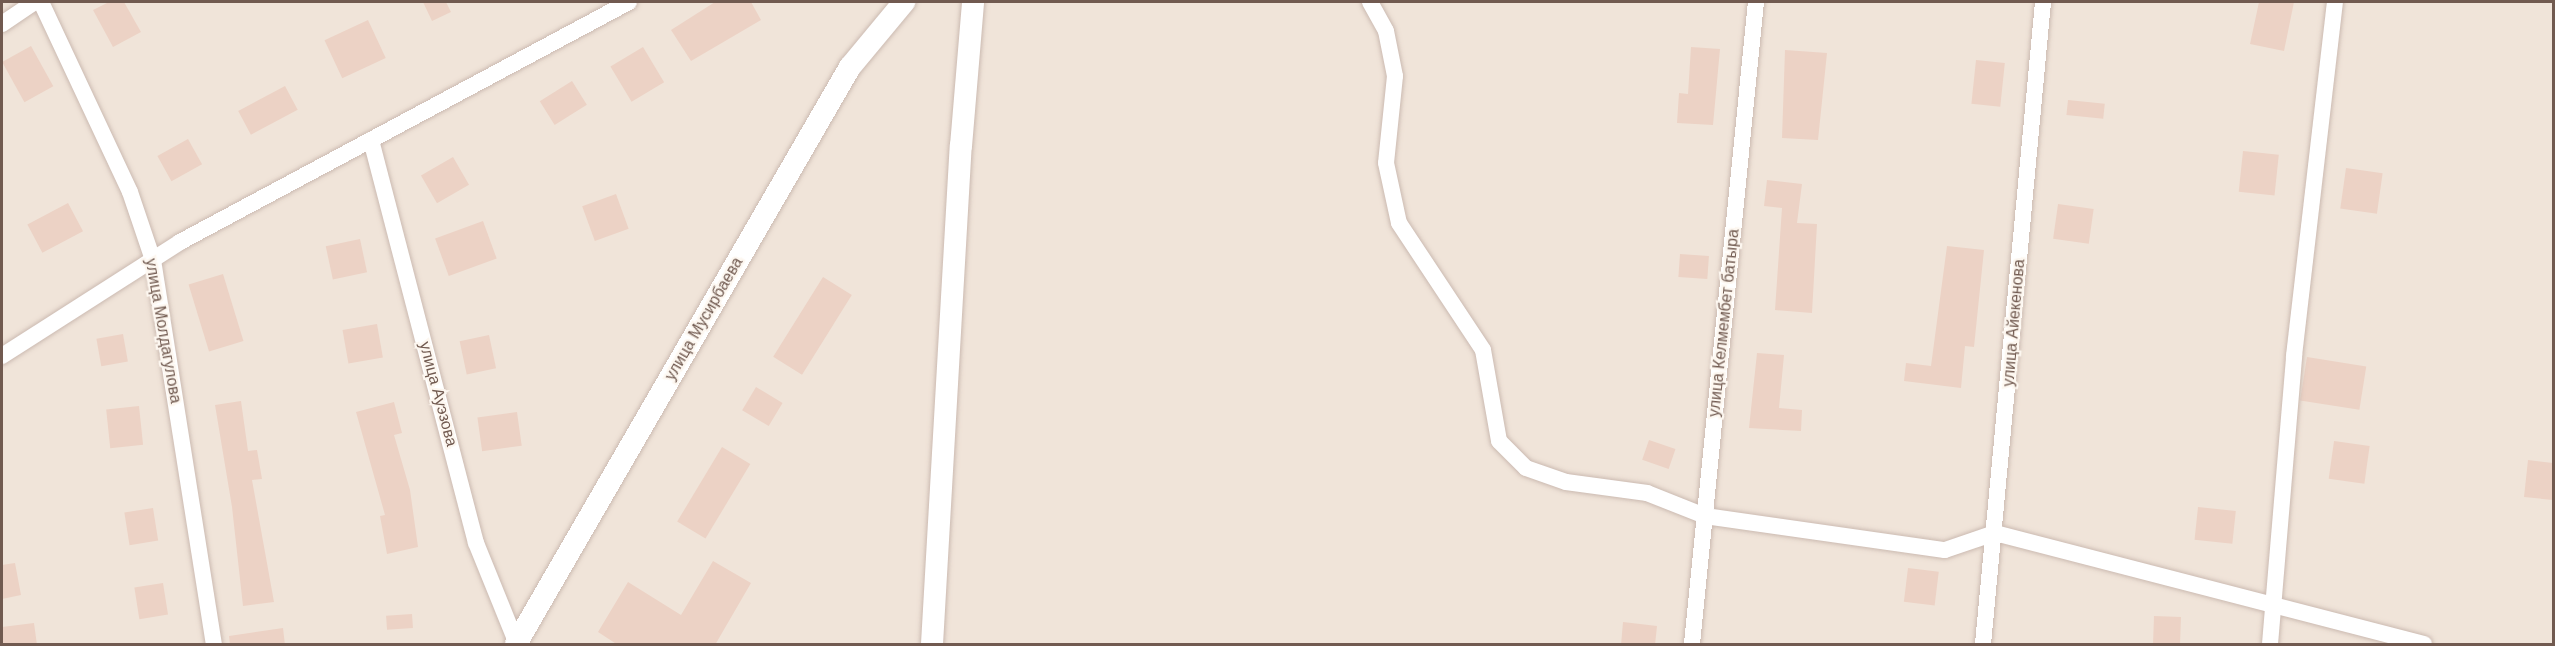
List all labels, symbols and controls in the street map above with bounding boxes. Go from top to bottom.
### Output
street label: улица Келмембет батыра [1705,228,1743,418]
street label: улица Мусирбаева [661,254,747,384]
street label: улица Молдагулова [141,257,185,405]
street label: улица Айекенова [1999,259,2029,387]
street label: улица Ауэзова [415,339,461,449]

